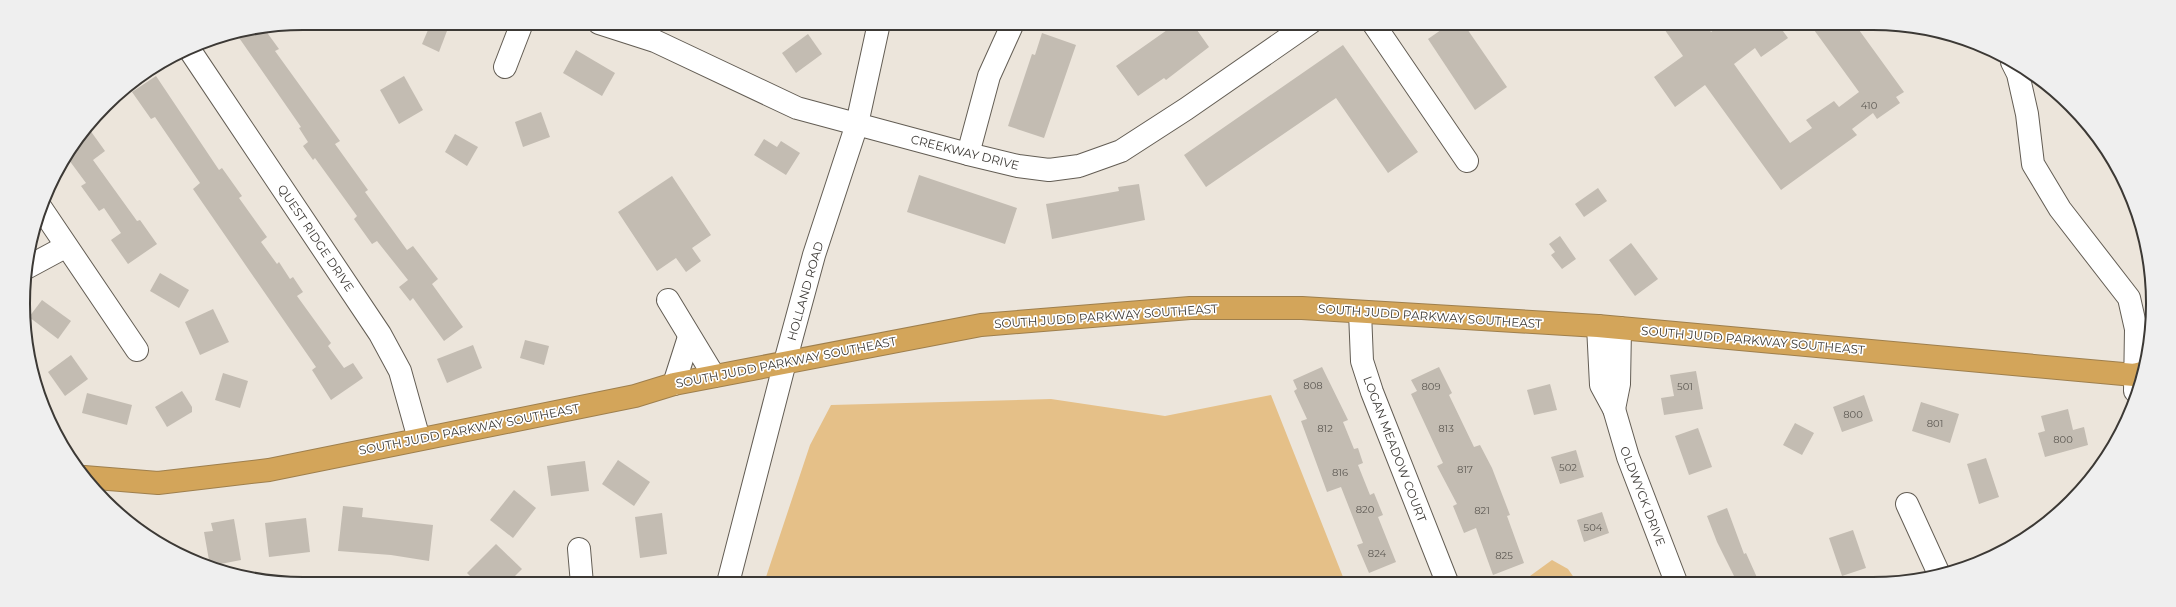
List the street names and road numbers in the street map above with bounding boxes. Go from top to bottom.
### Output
street label: CREEKWAY DRIVE [909,131,1021,173]
street label: QUEST RIDGE DRIVE [275,182,357,294]
street label: HOLLAND ROAD [784,240,826,342]
street label: SOUTH JUDD PARKWAY SOUTHEAST [994,301,1219,331]
street label: SOUTH JUDD PARKWAY SOUTHEAST [1318,301,1543,331]
street label: SOUTH JUDD PARKWAY SOUTHEAST [1641,323,1866,357]
street label: SOUTH JUDD PARKWAY SOUTHEAST [674,333,898,391]
street label: LOGAN MEADOW COURT [1360,374,1430,524]
street label: SOUTH JUDD PARKWAY SOUTHEAST [357,400,581,458]
street label: OLDWYCK DRIVE [1617,444,1669,548]

